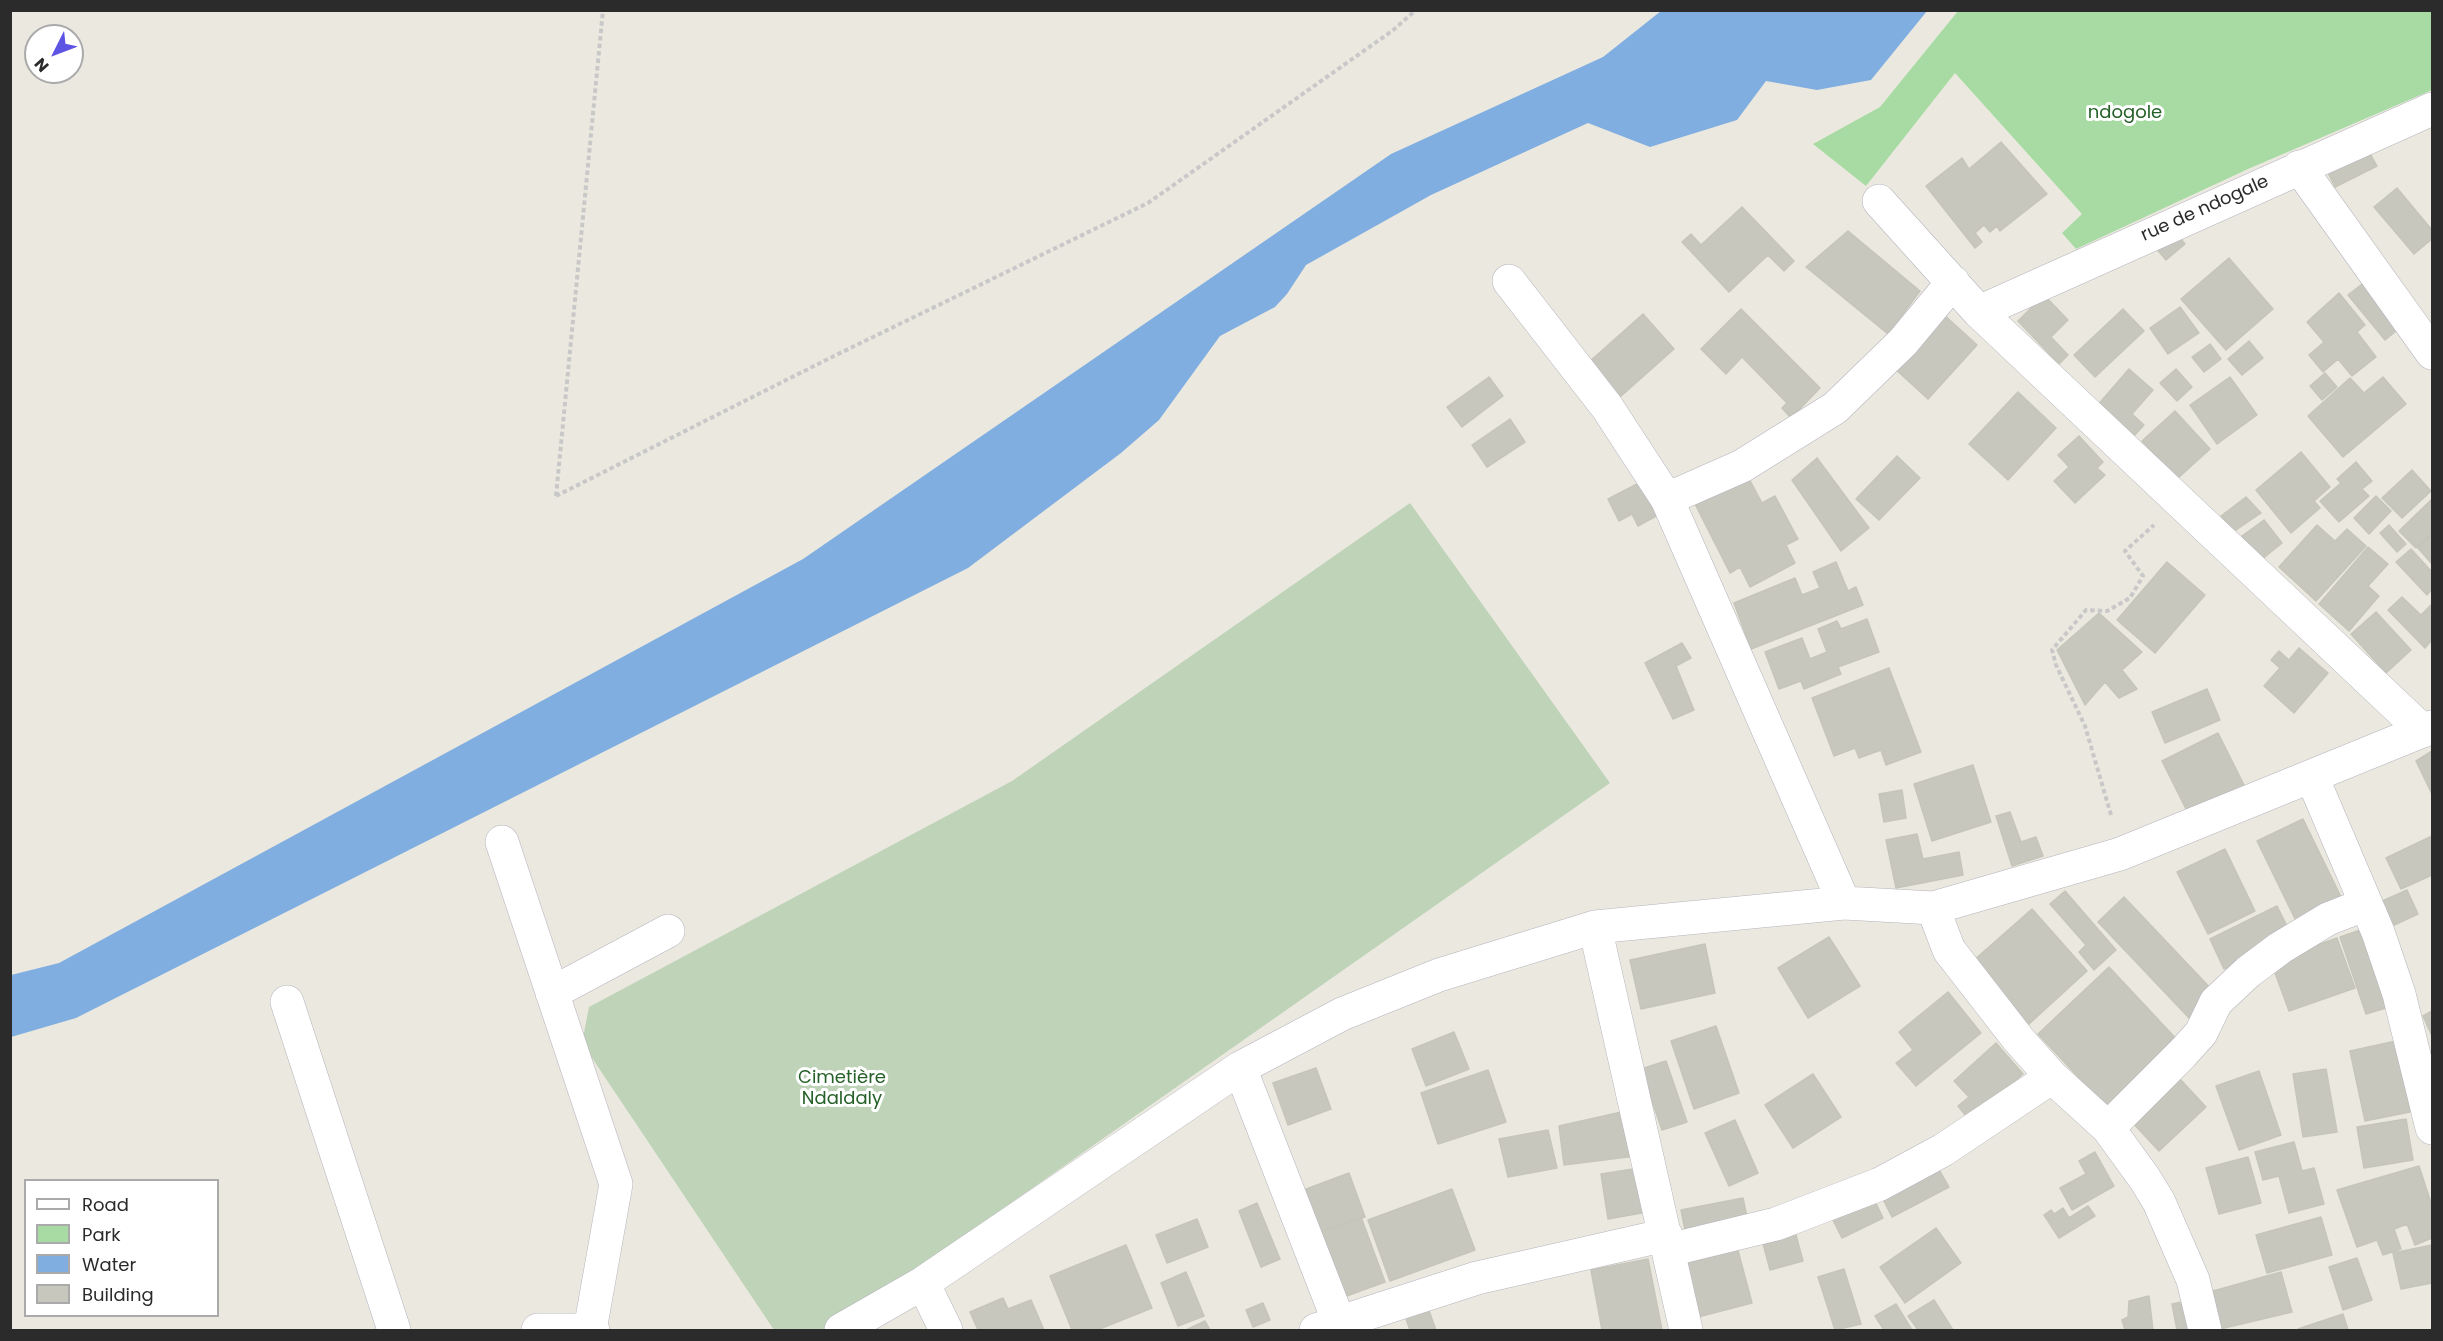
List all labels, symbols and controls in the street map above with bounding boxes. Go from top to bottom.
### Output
north arrow [24,24,84,84]
text: N [29,53,54,77]
park label: ndogole [2088,102,2162,124]
street label: rue de ndogale [2138,171,2272,247]
park label: Cimetière Ndaldaly [798,1067,886,1110]
legend [24,1179,219,1317]
text: Road [82,1192,129,1217]
text: Park [82,1222,121,1247]
text: Water [82,1252,136,1277]
text: Building [82,1282,154,1307]

